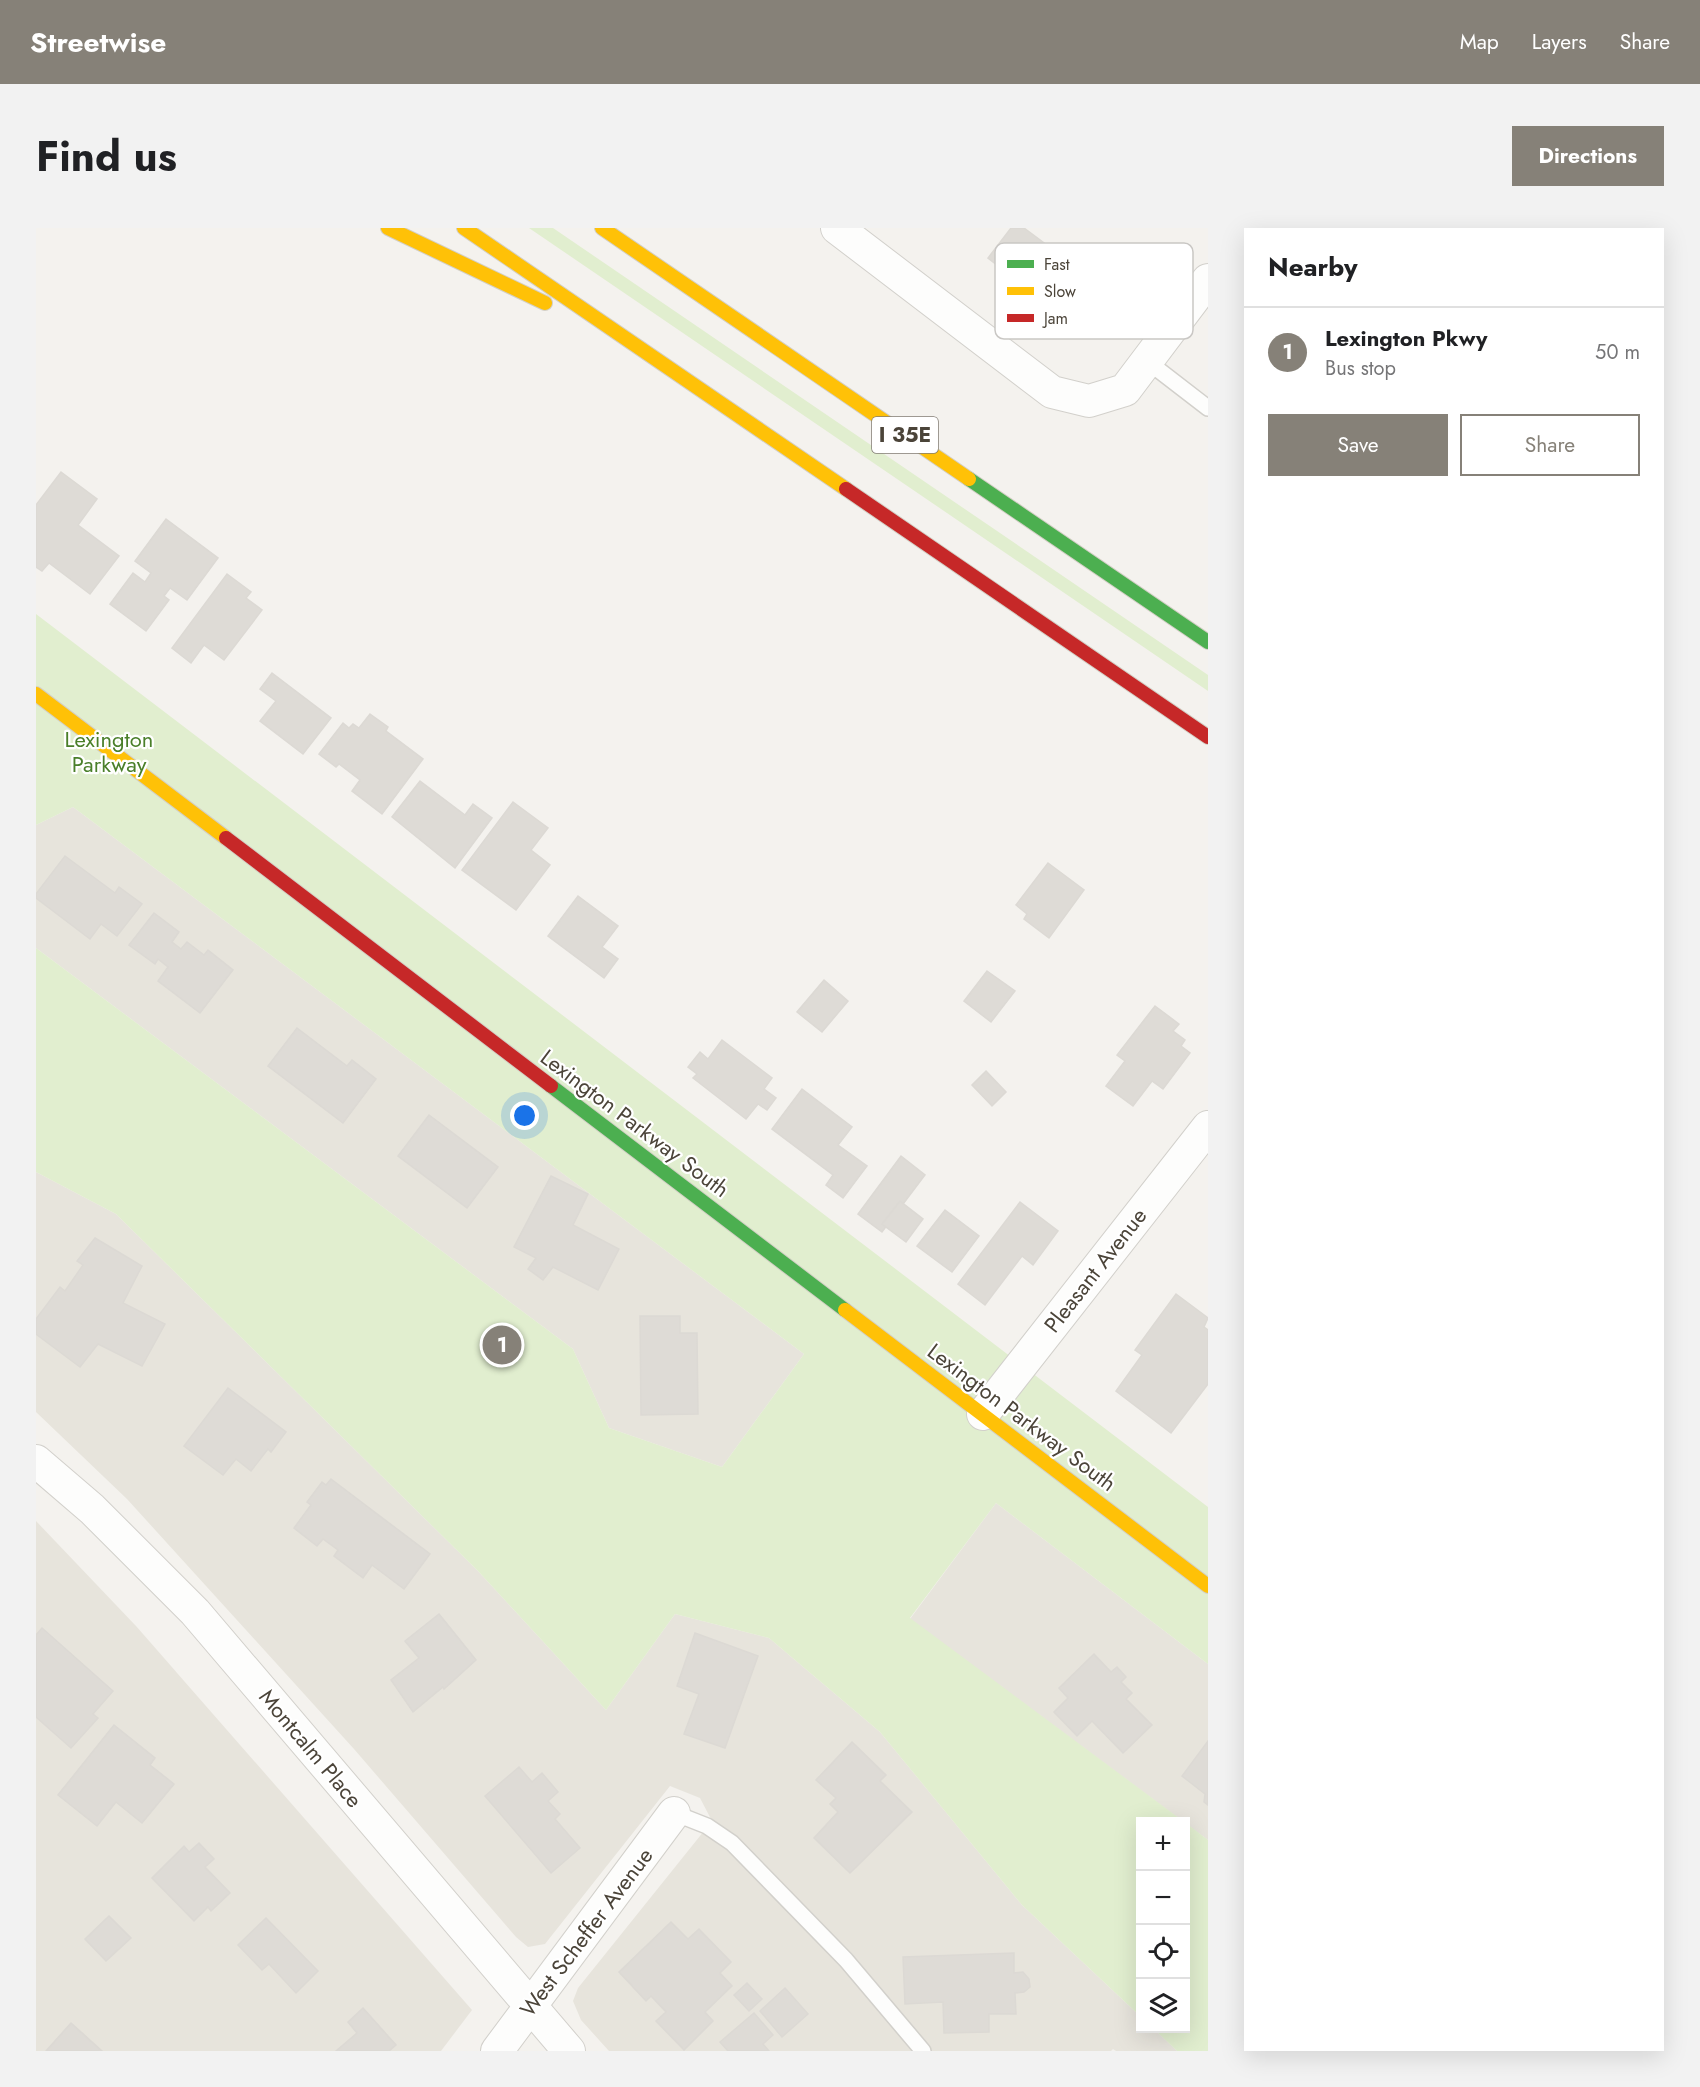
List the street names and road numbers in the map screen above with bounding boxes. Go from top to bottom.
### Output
road number: I 35E [872,417,938,453]
street label: Lexington Parkway South [534,1041,736,1205]
street label: Pleasant Avenue [1036,1201,1154,1339]
street label: Lexington Parkway South [921,1335,1123,1499]
street label: Montcalm Place [252,1682,370,1814]
street label: West Scheffer Avenue [512,1841,660,2023]

